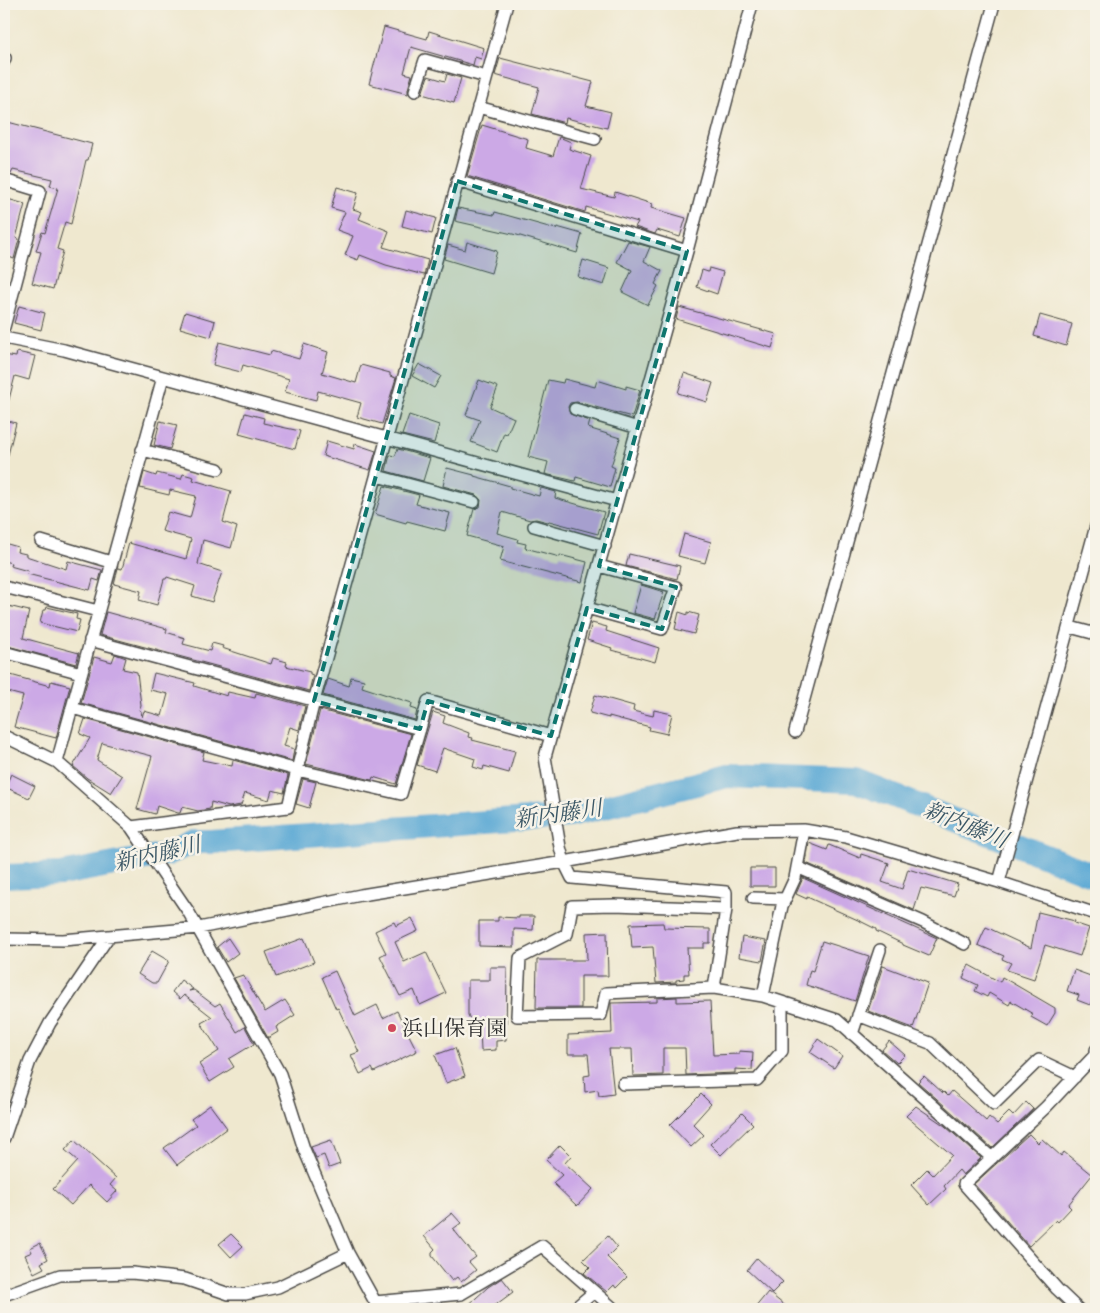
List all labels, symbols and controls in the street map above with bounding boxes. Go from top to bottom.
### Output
water label: 新内藤川 [513,794,606,834]
water label: 新内藤川 [920,795,1014,855]
water label: 新内藤川 [111,830,205,878]
place label: 浜山保育園 [402,1015,507,1042]
marker: 浜山保育園 [386,1022,398,1034]

